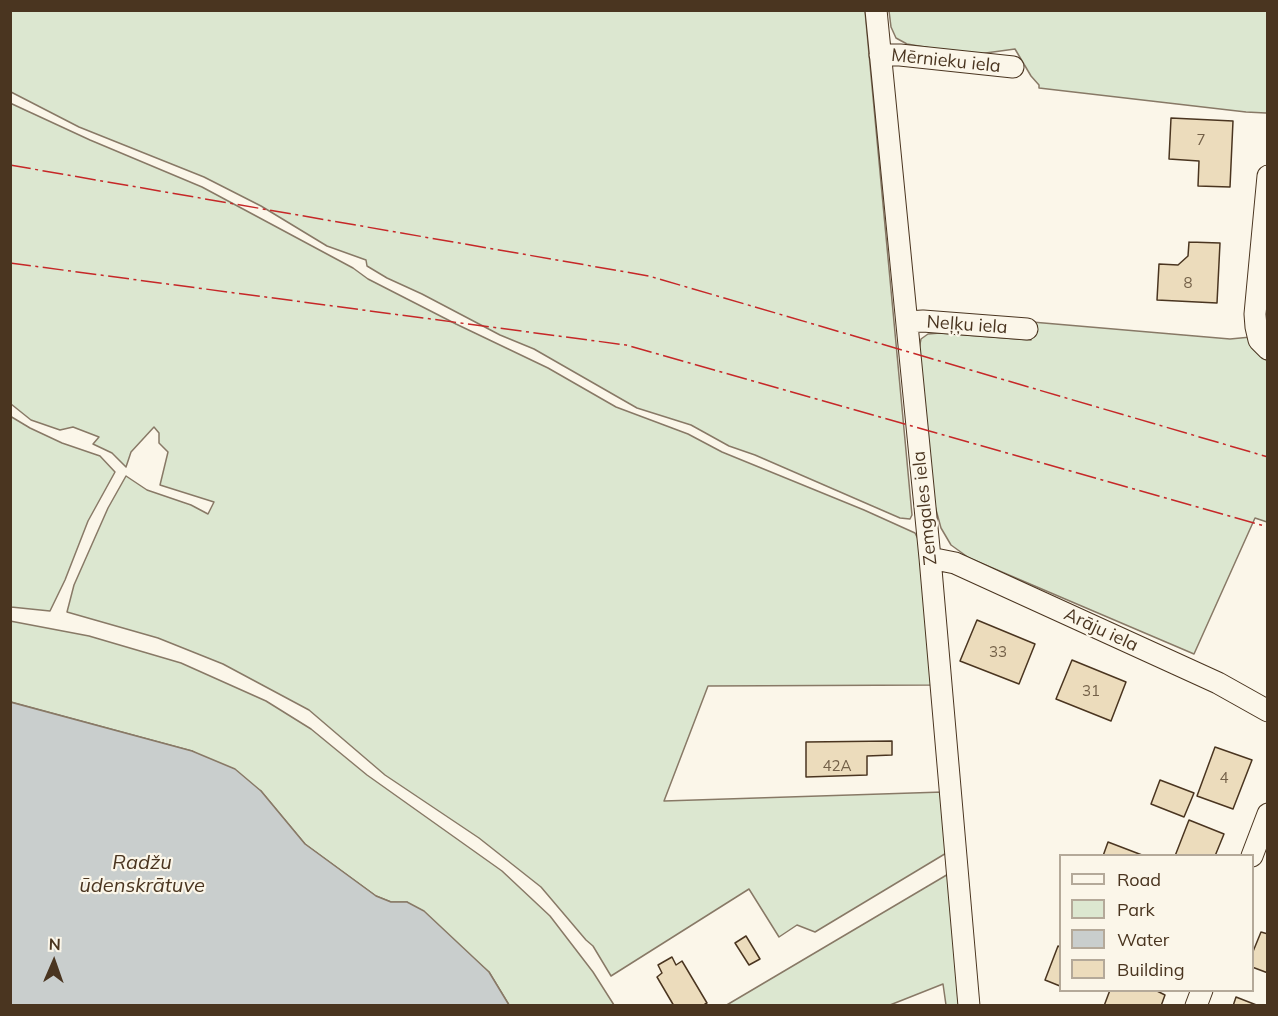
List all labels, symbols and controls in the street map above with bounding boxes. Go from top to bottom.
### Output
street label: Mērnieku iela [890,45,1002,77]
house number: 7 [1197,131,1205,149]
house number: 8 [1184,274,1192,292]
street label: Neļķu iela [926,311,1008,339]
street label: Zemgales iela [908,450,942,566]
street label: Arāju iela [1061,603,1141,657]
house number: 33 [989,643,1007,661]
house number: 31 [1082,682,1100,700]
house number: 42A [822,757,852,775]
house number: 4 [1220,769,1228,787]
water label: Radžu ūdenskrātuve [79,851,205,898]
legend [1059,854,1254,992]
text: Road [1117,868,1161,891]
text: Park [1117,898,1155,921]
text: Water [1117,928,1169,951]
north arrow [24,932,84,992]
text: N [48,934,61,954]
text: Building [1117,958,1185,981]

